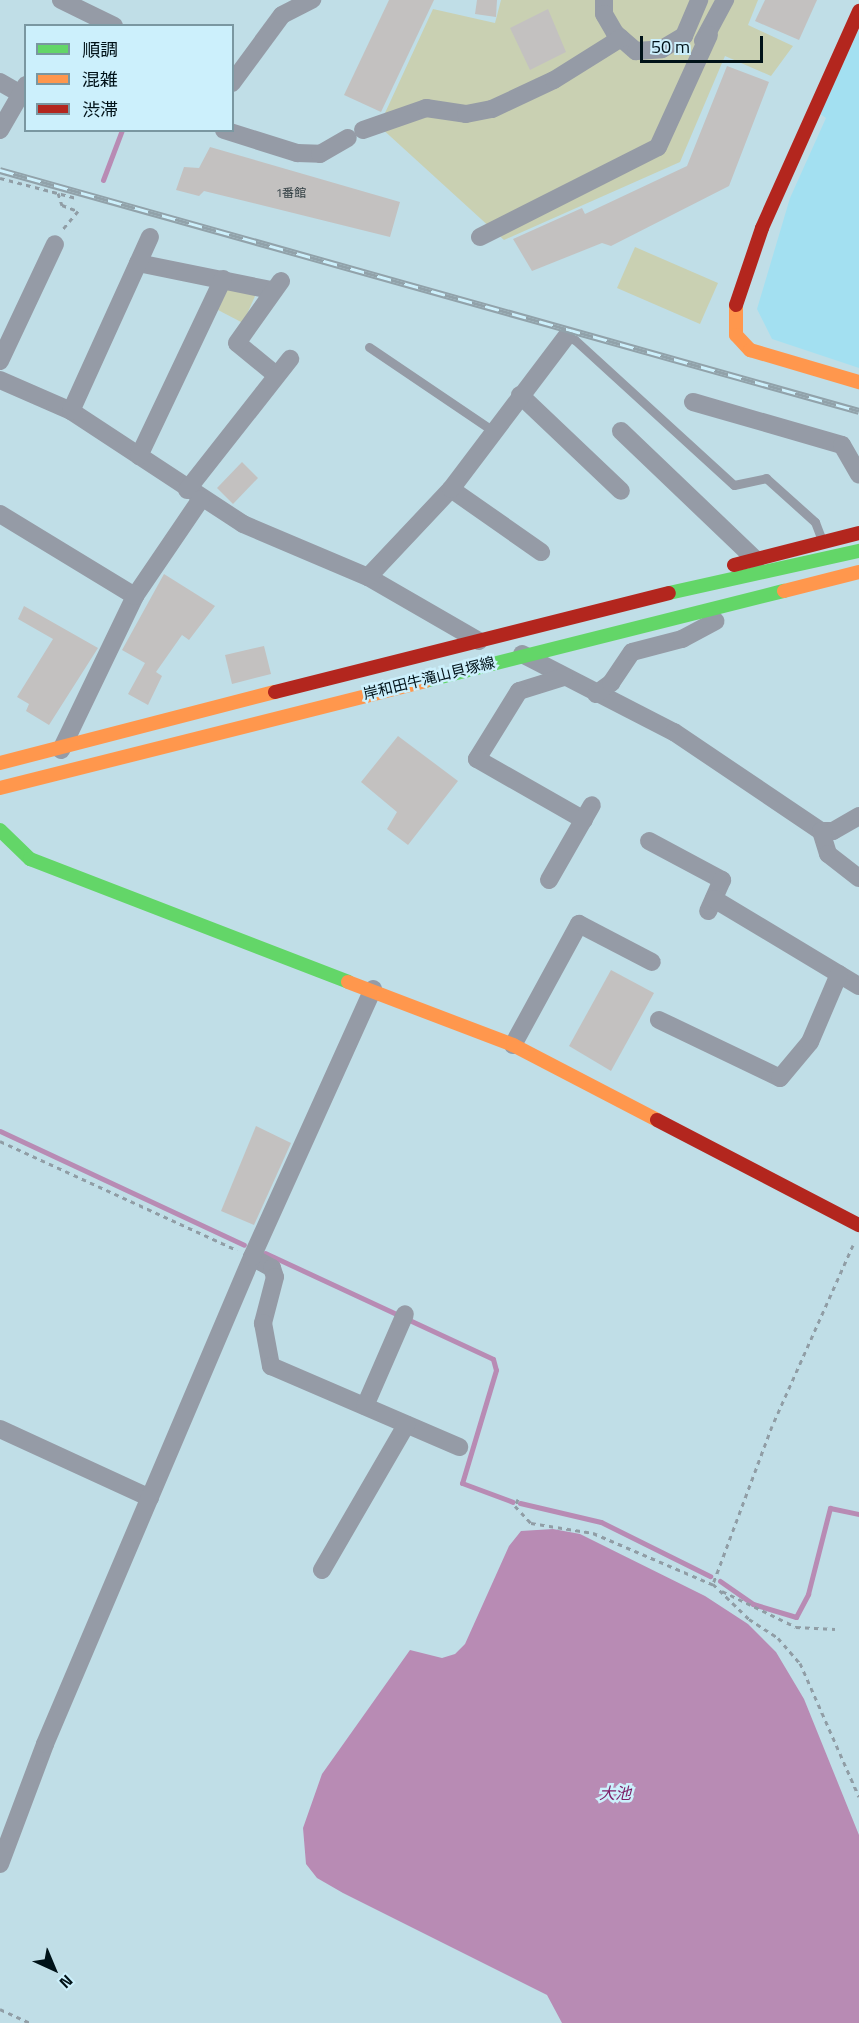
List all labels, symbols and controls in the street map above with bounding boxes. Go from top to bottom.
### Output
legend [24,24,234,132]
scale bar [643,24,766,62]
text: 50 m [651,33,690,60]
text: 順調 [82,36,118,63]
text: 混雑 [82,66,118,93]
text: 渋滞 [82,96,118,123]
house number: 1番館 [276,186,306,200]
street label: 岸和田牛滝山貝塚線 [361,653,497,703]
water label: 大池 [599,1783,631,1803]
north arrow [24,1939,84,1999]
text: N [54,1969,79,1994]

